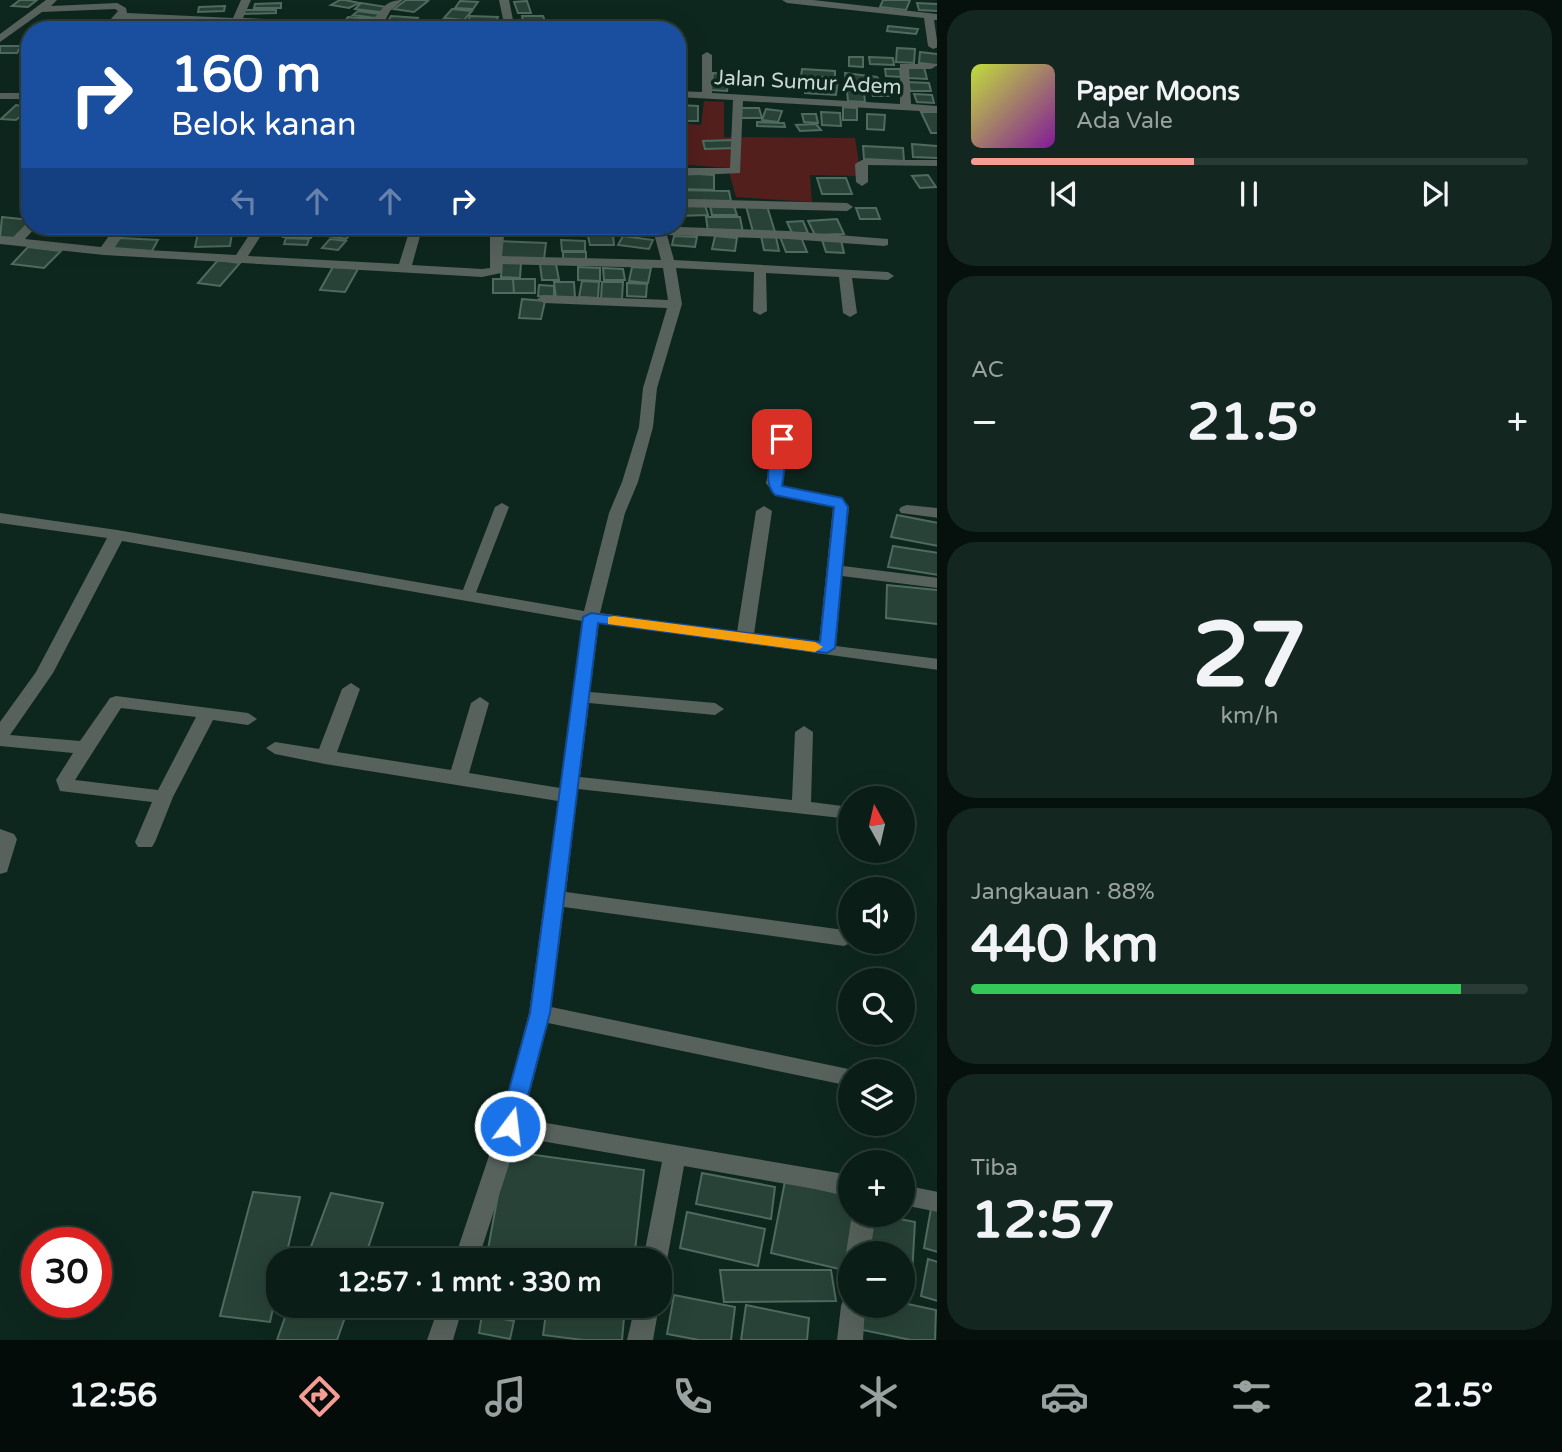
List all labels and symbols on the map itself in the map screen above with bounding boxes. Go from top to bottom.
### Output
street label: Jalan Sumur Adem [714,65,902,100]
pin [752,409,812,469]
north arrow [838,786,915,863]
position arrow [473,1089,547,1163]
speed limit sign: 30 [21,1227,112,1318]

